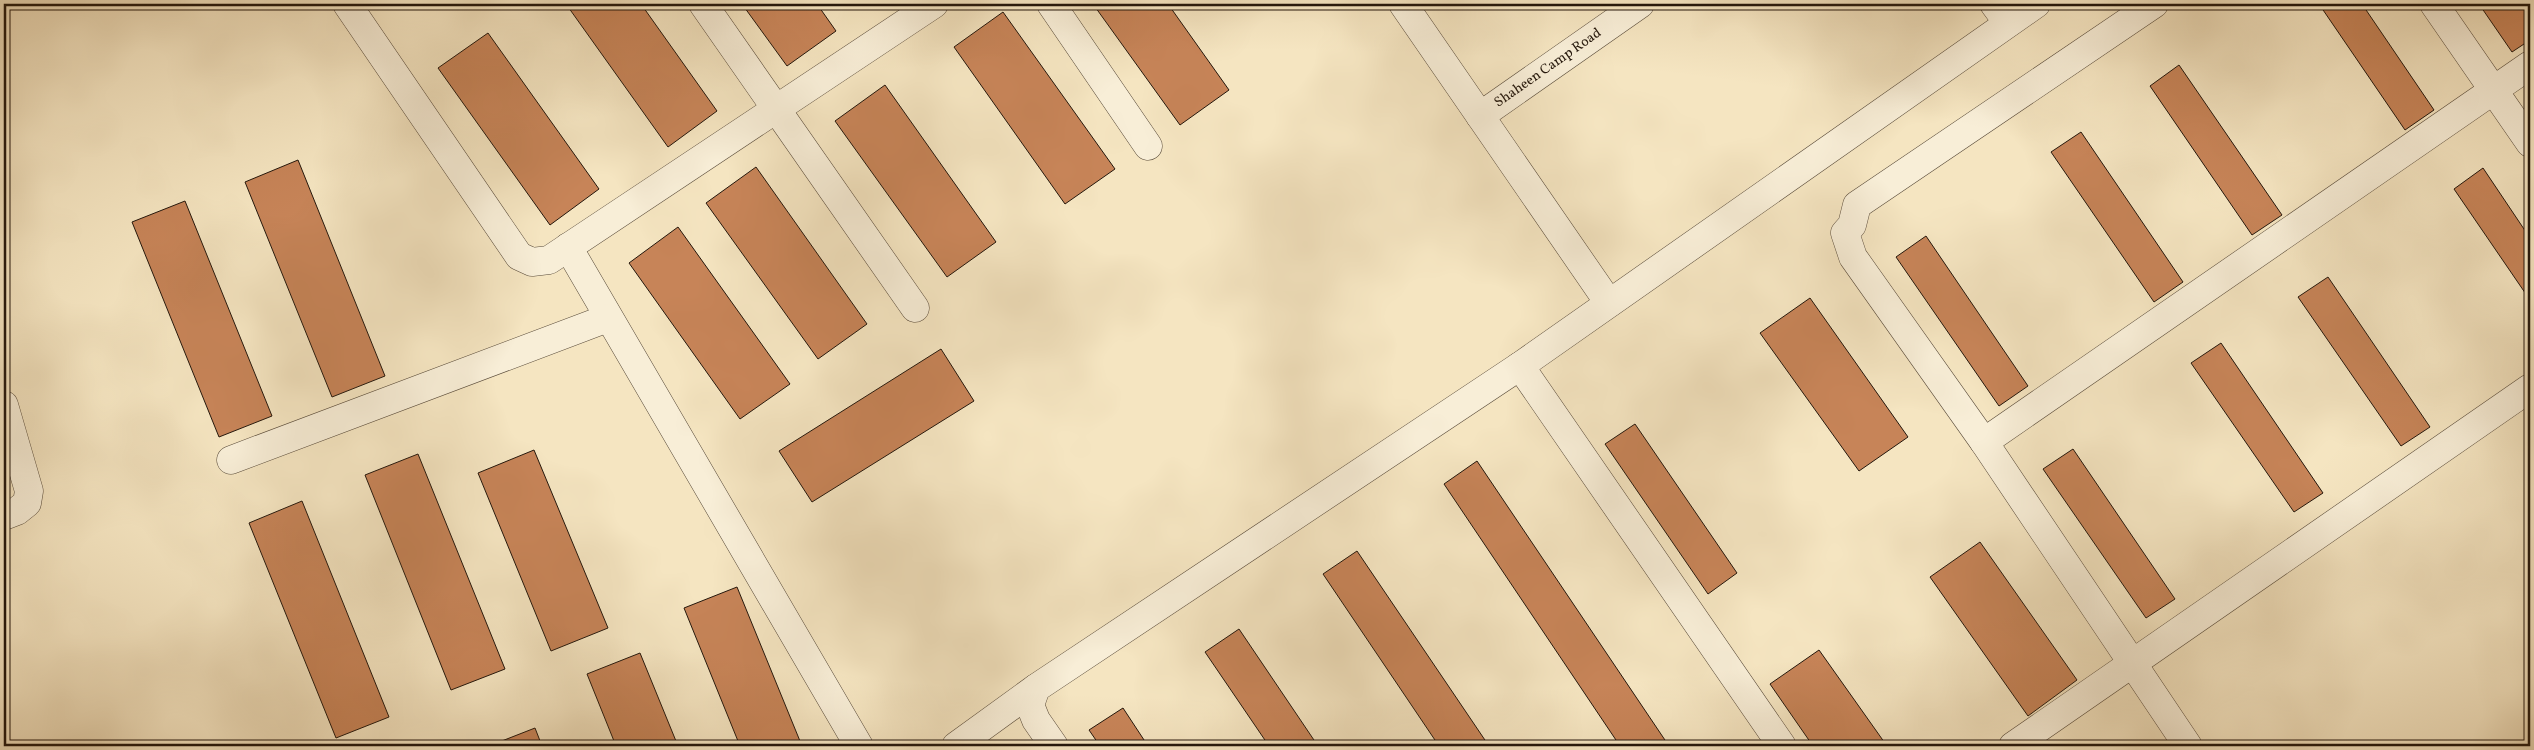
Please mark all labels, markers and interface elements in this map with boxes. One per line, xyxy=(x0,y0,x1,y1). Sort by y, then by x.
street label: Shaheen Camp Road xyxy=(1491,24,1605,112)

